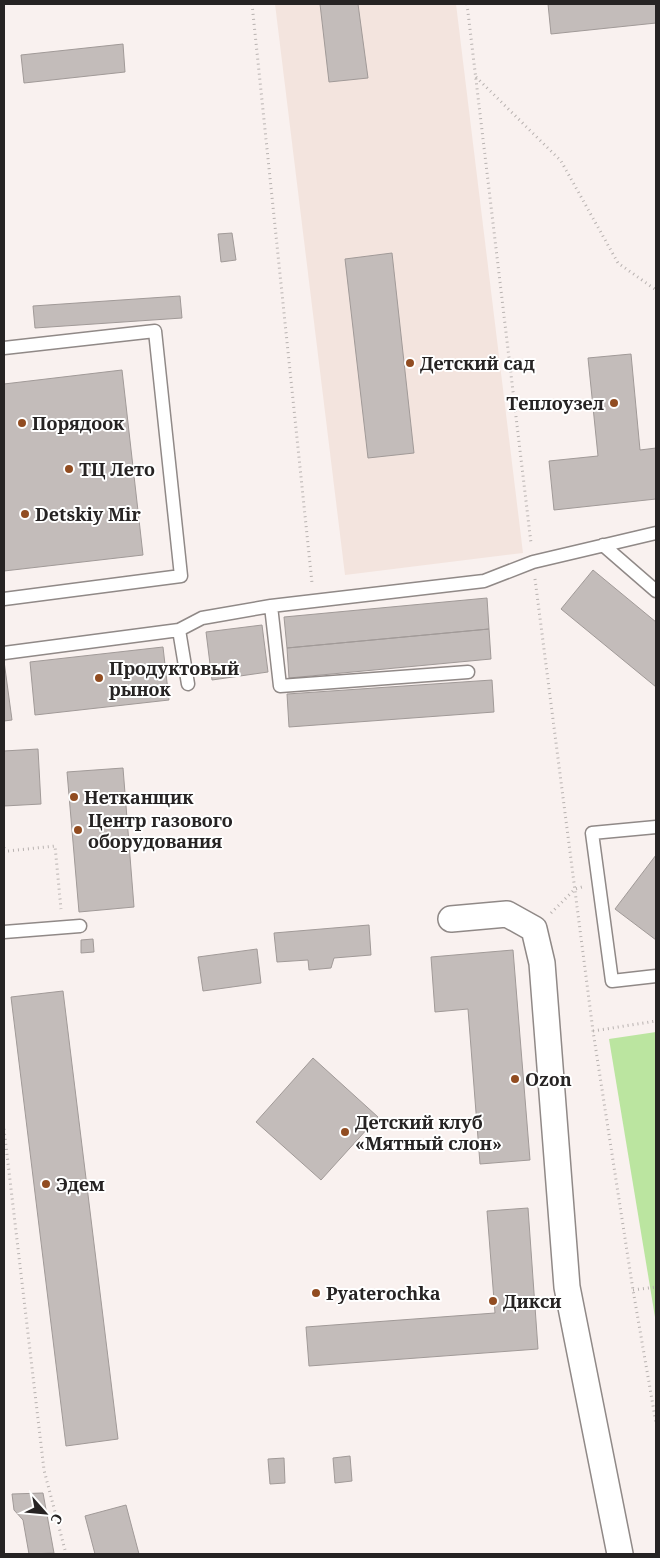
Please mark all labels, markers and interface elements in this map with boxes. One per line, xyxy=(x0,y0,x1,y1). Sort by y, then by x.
place label: Детский сад xyxy=(420,351,535,375)
marker: Детский сад xyxy=(404,357,416,369)
place label: Теплоузел xyxy=(506,391,604,415)
marker: Теплоузел xyxy=(608,397,620,409)
place label: Порядоок xyxy=(32,411,125,435)
marker: Порядоок xyxy=(16,417,28,429)
place label: ТЦ Лето xyxy=(79,457,155,481)
marker: ТЦ Лето xyxy=(63,463,75,475)
place label: Detskiy Mir xyxy=(35,502,141,526)
marker: Detskiy Mir xyxy=(19,508,31,520)
place label: Продуктовый рынок xyxy=(109,656,239,701)
marker: Продуктовый рынок xyxy=(93,672,105,684)
place label: Нетканщик xyxy=(84,785,194,809)
marker: Нетканщик xyxy=(68,791,80,803)
place label: Центр газового оборудования xyxy=(88,808,233,853)
marker: Центр газового оборудования xyxy=(72,824,84,836)
place label: Ozon xyxy=(525,1067,572,1091)
marker: Ozon xyxy=(509,1073,521,1085)
place label: Детский клуб «Мятный слон» xyxy=(355,1110,502,1155)
marker: Детский клуб «Мятный слон» xyxy=(339,1126,351,1138)
place label: Эдем xyxy=(56,1172,105,1196)
marker: Эдем xyxy=(40,1178,52,1190)
place label: Pyaterochka xyxy=(326,1281,441,1305)
marker: Pyaterochka xyxy=(310,1287,322,1299)
place label: Дикси xyxy=(503,1289,562,1313)
marker: Дикси xyxy=(487,1295,499,1307)
north arrow xyxy=(20,1488,70,1538)
text: С xyxy=(46,1511,68,1528)

